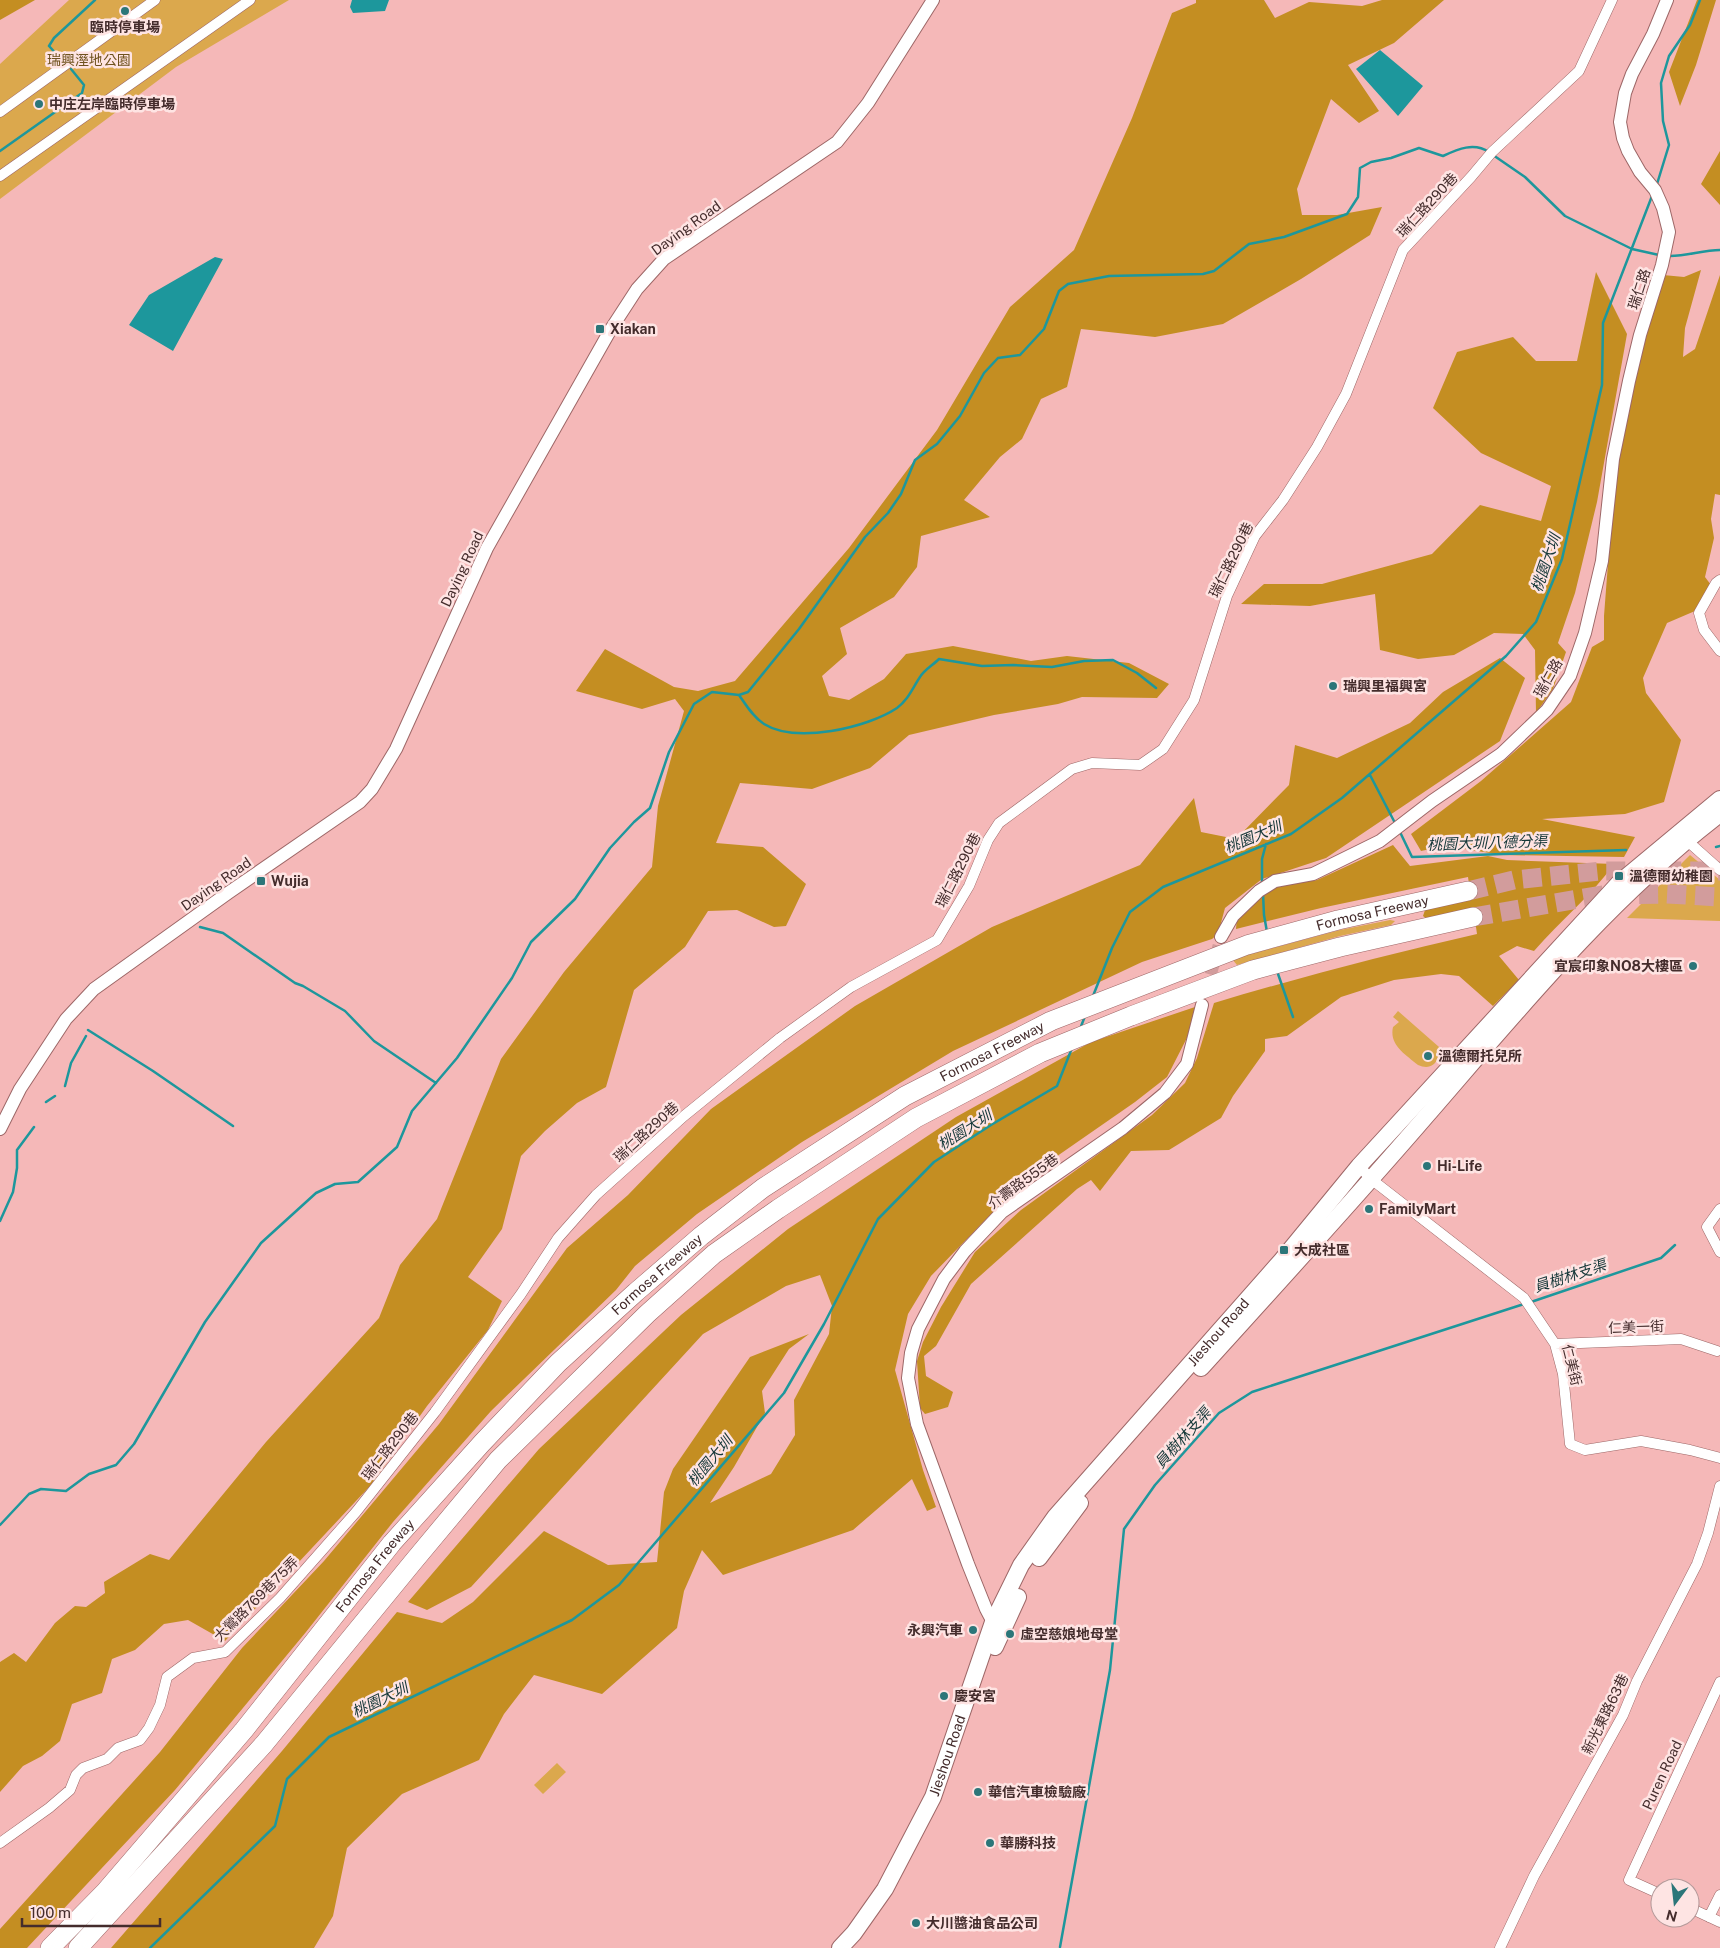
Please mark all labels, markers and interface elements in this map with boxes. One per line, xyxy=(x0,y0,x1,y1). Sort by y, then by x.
marker: 臨時停車場 xyxy=(119,5,131,17)
place label: 臨時停車場 xyxy=(90,19,160,35)
park label: 瑞興溼地公園 xyxy=(47,52,131,68)
place label: 中庄左岸臨時停車場 xyxy=(49,96,175,112)
marker: 中庄左岸臨時停車場 xyxy=(33,98,45,110)
street label: 瑞仁路290巷 xyxy=(1393,170,1461,240)
street label: Daying Road xyxy=(648,198,724,258)
street label: 瑞仁路 xyxy=(1625,267,1653,311)
place label: Xiakan xyxy=(610,321,656,337)
marker: Xiakan xyxy=(594,323,606,335)
street label: 瑞仁路290巷 xyxy=(1206,520,1256,600)
street label: Daying Road xyxy=(438,529,486,609)
water label: 桃園大圳 xyxy=(1528,530,1564,594)
street label: 瑞仁路 xyxy=(1531,656,1565,700)
place label: 瑞興里福興宮 xyxy=(1343,678,1427,694)
marker: 瑞興里福興宮 xyxy=(1327,680,1339,692)
water label: 桃園大圳 xyxy=(1222,816,1286,856)
street label: 瑞仁路290巷 xyxy=(932,830,984,910)
water label: 桃園大圳八德分渠 xyxy=(1427,832,1549,853)
street label: Daying Road xyxy=(178,854,254,914)
place label: 溫德爾幼稚園 xyxy=(1629,868,1713,884)
marker: 溫德爾幼稚園 xyxy=(1613,870,1625,882)
place label: Wujia xyxy=(271,873,309,889)
marker: Wujia xyxy=(255,875,267,887)
street label: Formosa Freeway xyxy=(1314,892,1431,934)
place label: 宜宸印象NO8大樓區 xyxy=(1554,958,1683,974)
marker: 宜宸印象NO8大樓區 xyxy=(1687,960,1699,972)
street label: Formosa Freeway xyxy=(937,1018,1047,1085)
place label: 溫德爾托兒所 xyxy=(1438,1048,1522,1064)
marker: 溫德爾托兒所 xyxy=(1422,1050,1434,1062)
street label: 瑞仁路290巷 xyxy=(610,1099,682,1165)
water label: 桃園大圳 xyxy=(935,1105,996,1153)
street label: 介壽路555巷 xyxy=(985,1150,1061,1212)
place label: Hi-Life xyxy=(1437,1158,1482,1174)
marker: Hi-Life xyxy=(1421,1160,1433,1172)
place label: FamilyMart xyxy=(1379,1201,1456,1217)
marker: FamilyMart xyxy=(1363,1203,1375,1215)
street label: Formosa Freeway xyxy=(608,1230,706,1318)
place label: 大成社區 xyxy=(1294,1242,1350,1258)
marker: 大成社區 xyxy=(1278,1244,1290,1256)
water label: 員樹林支渠 xyxy=(1532,1255,1610,1295)
street label: Jieshou Road xyxy=(1184,1295,1252,1369)
street label: 仁美一街 xyxy=(1608,1318,1664,1336)
street label: 仁美街 xyxy=(1559,1343,1585,1387)
water label: 員樹林支渠 xyxy=(1151,1403,1215,1471)
street label: 瑞仁路290巷 xyxy=(359,1409,421,1483)
water label: 桃園大圳 xyxy=(684,1431,737,1489)
street label: Formosa Freeway xyxy=(332,1516,418,1615)
street label: 大鶯路769巷75弄 xyxy=(210,1553,302,1645)
place label: 永興汽車 xyxy=(907,1622,963,1638)
marker: 永興汽車 xyxy=(967,1624,979,1636)
place label: 虛空慈娘地母堂 xyxy=(1020,1626,1118,1642)
marker: 虛空慈娘地母堂 xyxy=(1004,1628,1016,1640)
street label: 新光東路63巷 xyxy=(1579,1671,1631,1757)
water label: 桃園大圳 xyxy=(349,1678,412,1720)
place label: 慶安宮 xyxy=(954,1688,996,1704)
marker: 慶安宮 xyxy=(938,1690,950,1702)
street label: Jieshou Road xyxy=(926,1713,969,1798)
street label: Puren Road xyxy=(1639,1738,1685,1812)
place label: 華信汽車檢驗廠 xyxy=(988,1784,1086,1800)
marker: 華信汽車檢驗廠 xyxy=(972,1786,984,1798)
place label: 華勝科技 xyxy=(1000,1835,1056,1851)
marker: 華勝科技 xyxy=(984,1837,996,1849)
north arrow xyxy=(1650,1878,1700,1928)
scale bar xyxy=(22,1896,160,1928)
text: 100 m xyxy=(30,1904,71,1921)
text: N xyxy=(1664,1906,1679,1925)
place label: 大川醬油食品公司 xyxy=(926,1915,1038,1931)
marker: 大川醬油食品公司 xyxy=(910,1917,922,1929)

